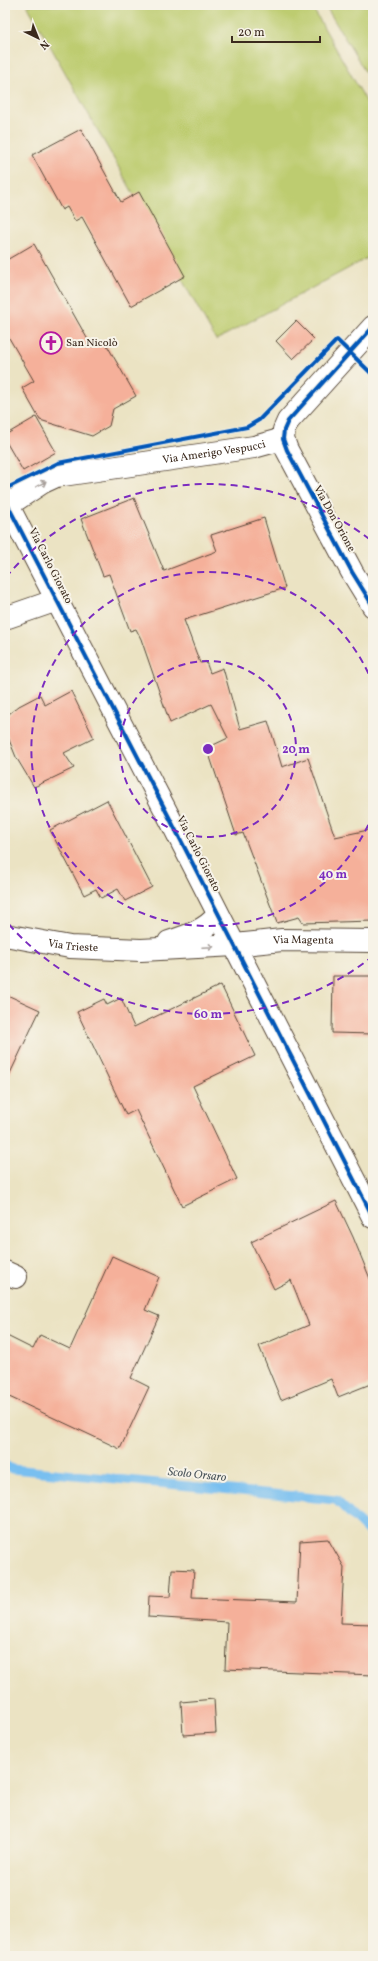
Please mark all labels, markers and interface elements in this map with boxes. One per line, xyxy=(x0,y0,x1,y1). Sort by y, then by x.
north arrow xyxy=(18,18,58,58)
scale bar xyxy=(232,18,320,44)
text: 20 m xyxy=(238,25,265,41)
text: N xyxy=(36,36,52,52)
church icon: San Nicolò xyxy=(38,330,64,356)
place label: San Nicolò xyxy=(66,336,118,351)
street label: Via Amerigo Vespucci xyxy=(162,437,267,468)
one-way arrow xyxy=(35,480,47,487)
street label: Via Don Orione xyxy=(309,483,359,555)
street label: Via Carlo Giorato xyxy=(24,525,76,607)
centre of rings xyxy=(201,742,215,756)
text: 20 m xyxy=(282,742,310,758)
street label: Via Carlo Giorato xyxy=(172,813,224,895)
text: 40 m xyxy=(319,867,348,883)
street label: Via Magenta xyxy=(272,932,334,948)
street label: Via Trieste xyxy=(47,936,98,956)
one-way arrow xyxy=(201,943,214,950)
text: 60 m xyxy=(194,1007,222,1023)
water label: Scolo Orsaro xyxy=(167,1464,228,1486)

